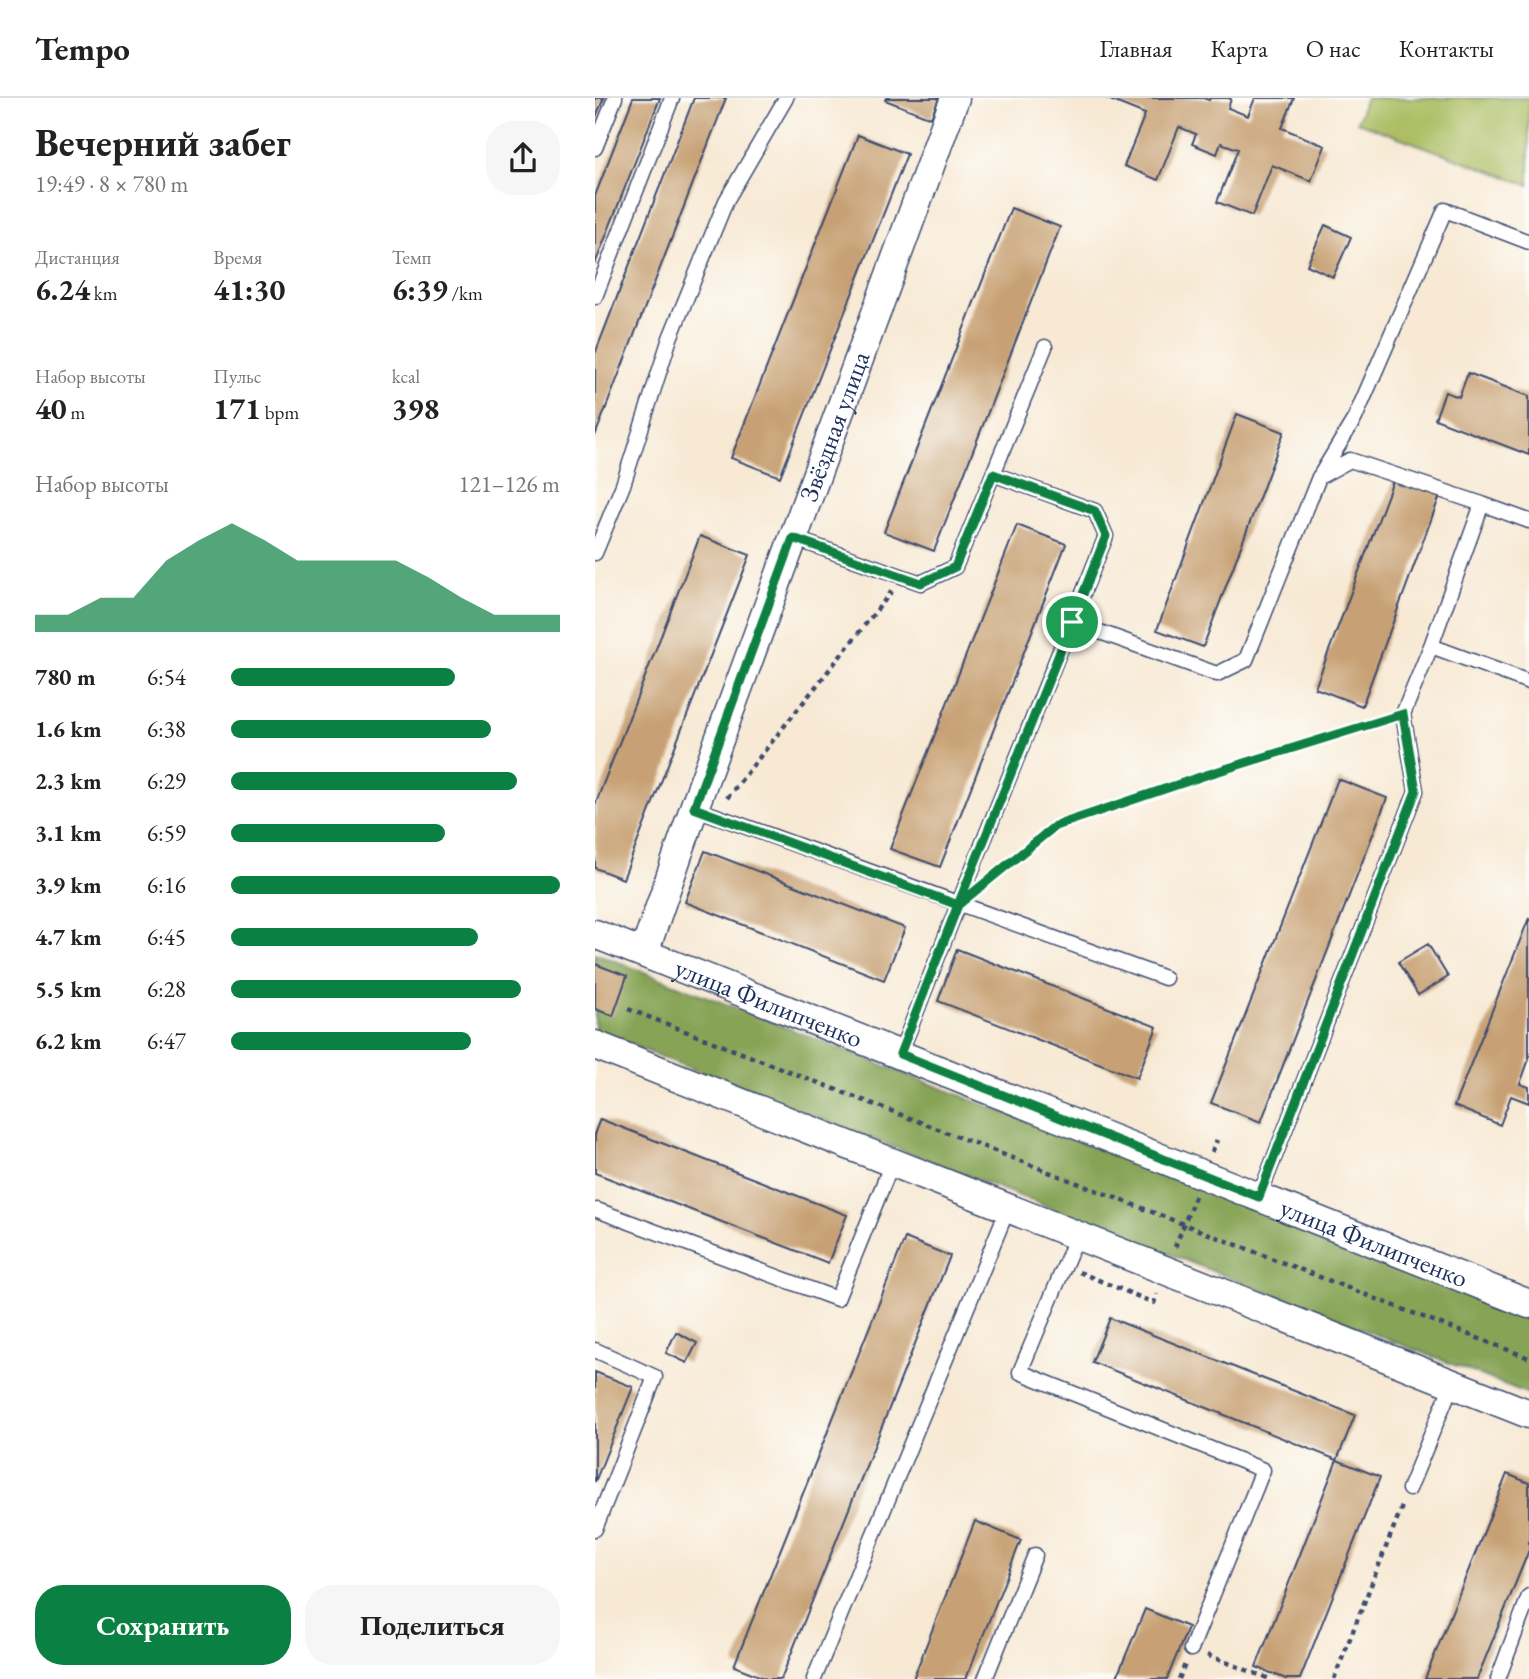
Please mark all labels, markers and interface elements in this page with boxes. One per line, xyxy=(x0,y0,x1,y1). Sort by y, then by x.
text: Tempo xyxy=(35,27,130,70)
text: Главная xyxy=(1099,33,1173,64)
text: Карта xyxy=(1211,33,1268,64)
text: О нас xyxy=(1306,33,1361,64)
text: Контакты xyxy=(1399,33,1494,64)
text: Вечерний забег xyxy=(35,118,291,167)
button: share xyxy=(486,121,560,195)
text: 19:49 · 8 × 780 m xyxy=(35,169,188,199)
text: Дистанция xyxy=(35,245,120,270)
text: Время xyxy=(213,245,262,270)
text: Темп xyxy=(392,245,431,270)
text: 6.24 xyxy=(35,270,90,309)
text: 41:30 xyxy=(213,270,285,309)
text: 6:39 xyxy=(392,270,448,309)
text: km xyxy=(90,281,118,306)
text: /km xyxy=(448,281,483,306)
street label: Звёздная улица xyxy=(791,346,878,506)
text: Набор высоты xyxy=(35,364,146,389)
text: Пульс xyxy=(213,364,261,389)
text: kcal xyxy=(392,364,420,389)
text: 40 xyxy=(35,389,67,428)
text: 171 xyxy=(213,389,261,428)
text: 398 xyxy=(392,389,439,428)
text: m xyxy=(67,400,85,425)
text: bpm xyxy=(261,400,299,425)
text: Набор высоты xyxy=(35,469,169,499)
text: 121–126 m xyxy=(459,469,560,499)
pin xyxy=(1042,592,1102,652)
icon: arrive xyxy=(1053,603,1091,641)
text: 780 m xyxy=(35,662,96,692)
text: 6:54 xyxy=(147,662,186,692)
text: 1.6 km xyxy=(35,714,102,744)
text: 6:38 xyxy=(147,714,186,744)
text: 2.3 km xyxy=(35,766,102,796)
text: 6:29 xyxy=(147,766,186,796)
text: 3.1 km xyxy=(35,818,102,848)
text: 6:59 xyxy=(147,818,186,848)
text: 3.9 km xyxy=(35,870,102,900)
text: 6:16 xyxy=(147,870,186,900)
text: 4.7 km xyxy=(35,922,102,952)
text: 6:45 xyxy=(147,922,186,952)
street label: улица Филипченко xyxy=(670,950,868,1055)
text: 5.5 km xyxy=(35,974,102,1004)
text: 6:28 xyxy=(147,974,186,1004)
text: 6.2 km xyxy=(35,1026,102,1056)
text: 6:47 xyxy=(147,1026,186,1056)
street label: улица Филипченко xyxy=(1275,1190,1473,1295)
button: Сохранить xyxy=(35,1585,291,1665)
button: Поделиться xyxy=(305,1585,560,1665)

